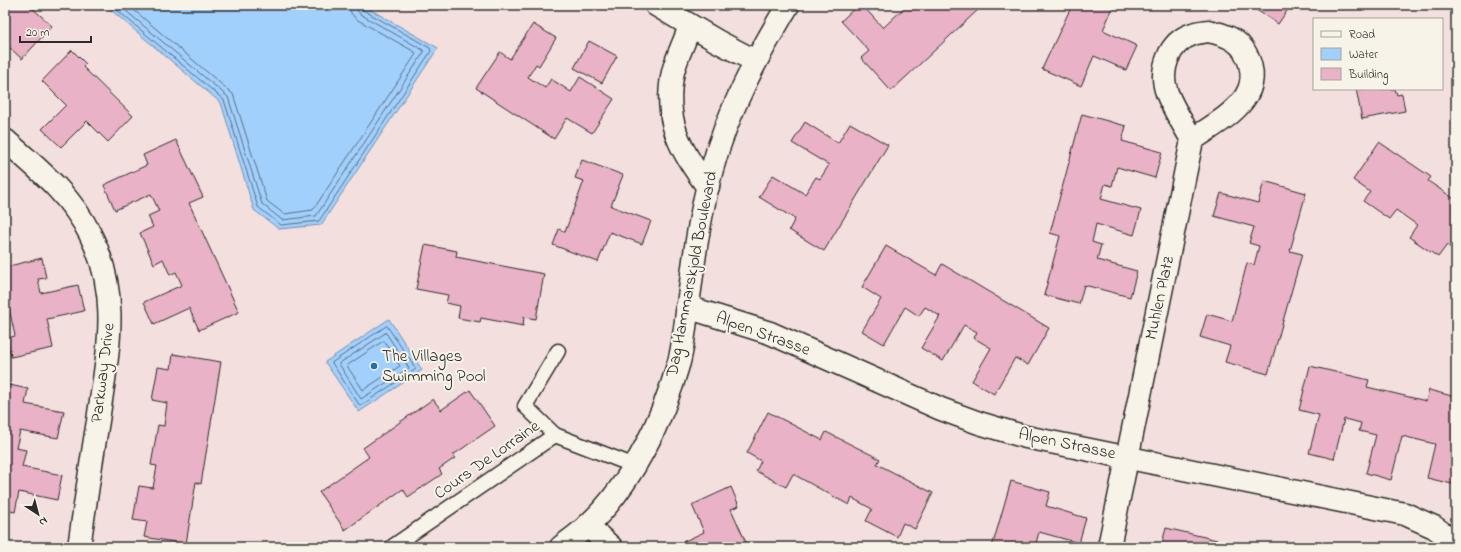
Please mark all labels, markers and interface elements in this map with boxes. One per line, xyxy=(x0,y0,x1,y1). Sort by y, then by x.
scale bar xyxy=(20,18,91,44)
legend xyxy=(1313,18,1443,90)
text: 20 m xyxy=(26,24,49,42)
text: Road xyxy=(1349,26,1375,44)
text: Water xyxy=(1349,46,1378,64)
text: Building xyxy=(1348,66,1388,85)
street label: Dag Hammarskjold Boulevard xyxy=(660,169,726,380)
street label: Muhlen Platz xyxy=(1139,253,1181,342)
street label: Alpen Strasse xyxy=(712,305,814,363)
street label: Parkway Drive xyxy=(84,321,123,424)
place label: The Villages Swimming Pool xyxy=(382,344,486,391)
marker: The Villages Swimming Pool xyxy=(369,361,379,371)
street label: Cours De Lorraine xyxy=(429,414,545,506)
street label: Alpen Strasse xyxy=(1016,421,1118,467)
north arrow xyxy=(18,494,58,534)
text: N xyxy=(36,513,51,530)

